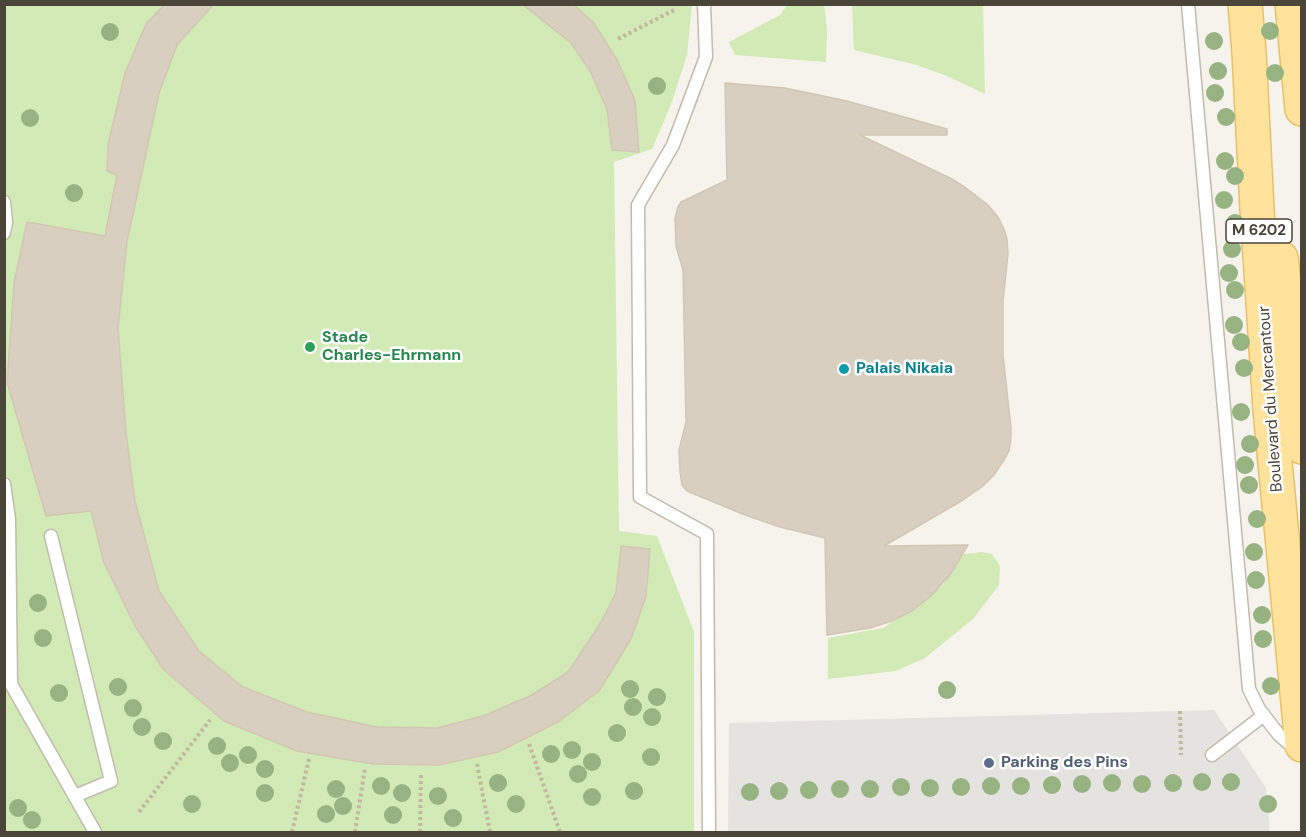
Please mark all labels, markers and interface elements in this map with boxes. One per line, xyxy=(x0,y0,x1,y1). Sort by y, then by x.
road number: M 6202 xyxy=(1226,219,1292,243)
street label: Boulevard du Mercantour xyxy=(1255,305,1287,493)
place label: Stade Charles-Ehrmann xyxy=(322,328,461,366)
marker: Stade Charles-Ehrmann xyxy=(303,340,317,354)
place label: Palais Nikaia xyxy=(856,359,953,379)
marker: Palais Nikaia xyxy=(837,362,851,376)
place label: Parking des Pins xyxy=(1001,753,1128,773)
marker: Parking des Pins xyxy=(982,756,996,770)

